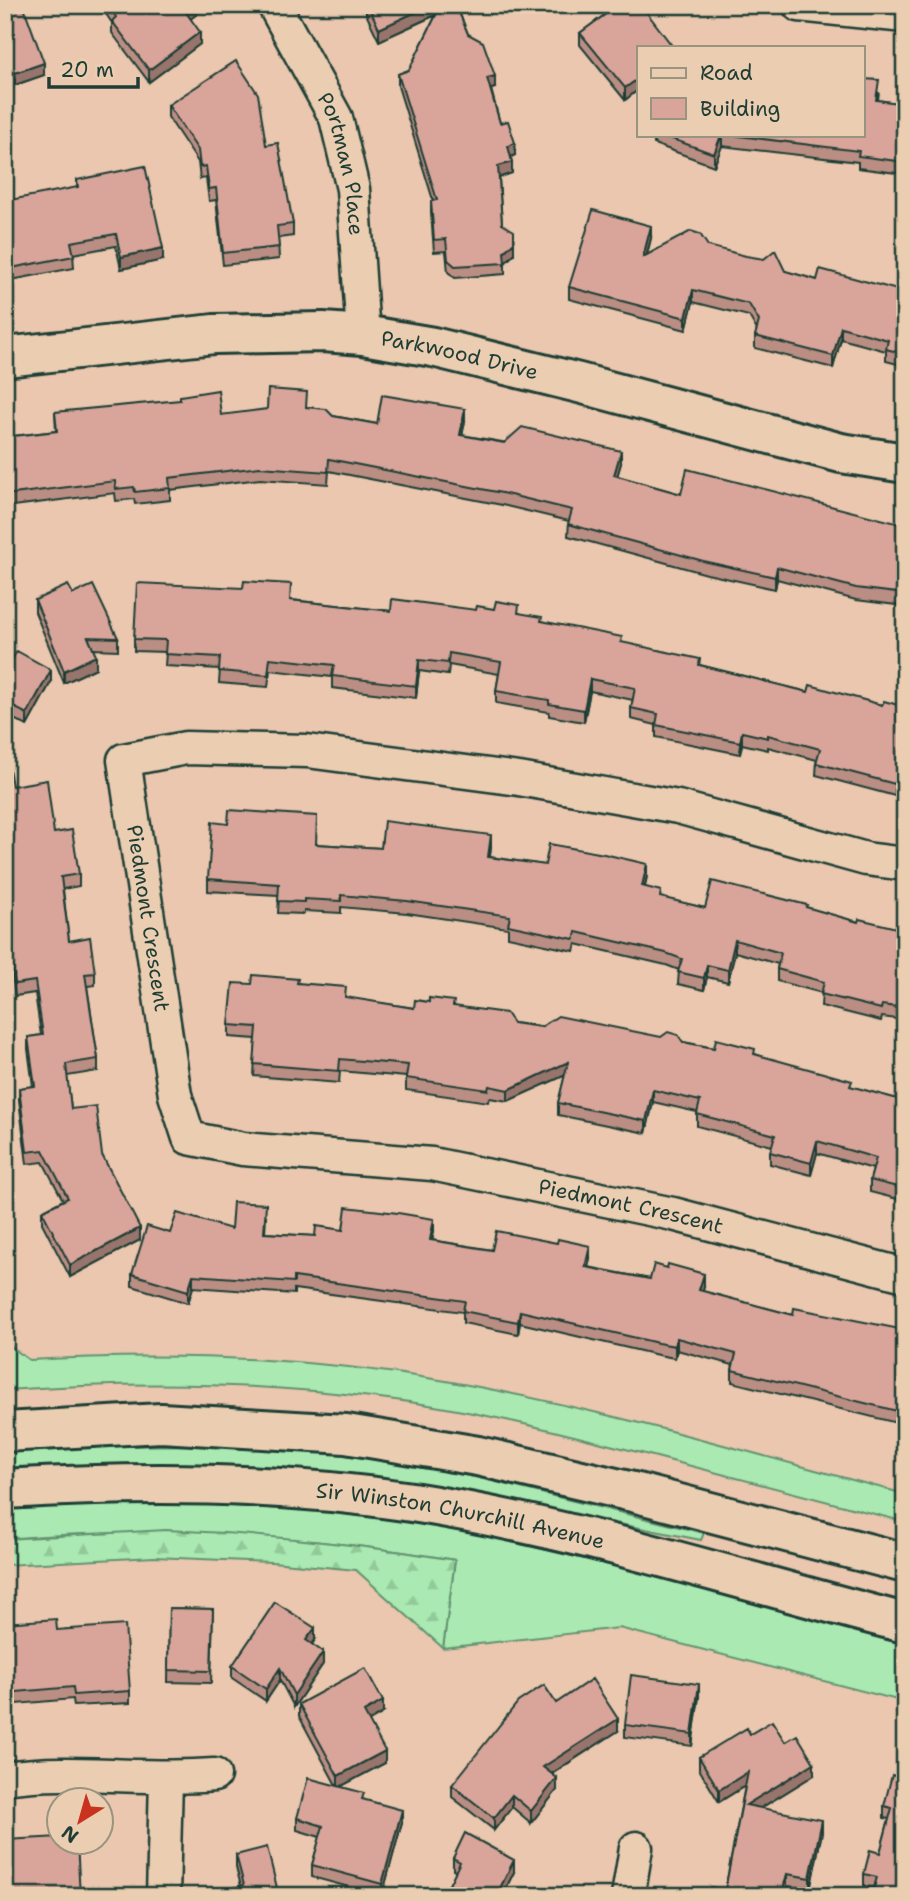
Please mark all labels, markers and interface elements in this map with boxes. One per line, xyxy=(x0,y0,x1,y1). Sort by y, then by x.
scale bar xyxy=(49,46,138,90)
legend xyxy=(637,46,864,136)
text: 20 m xyxy=(60,56,114,84)
text: Road xyxy=(700,59,753,87)
street label: Portman Place xyxy=(311,87,370,236)
text: Building xyxy=(700,95,780,123)
street label: Parkwood Drive xyxy=(379,324,541,386)
street label: Piedmont Crescent xyxy=(120,823,176,1014)
street label: Piedmont Crescent xyxy=(536,1172,726,1241)
street label: Sir Winston Churchill Avenue xyxy=(315,1477,608,1556)
north arrow xyxy=(46,1786,116,1856)
text: N xyxy=(57,1820,84,1849)

